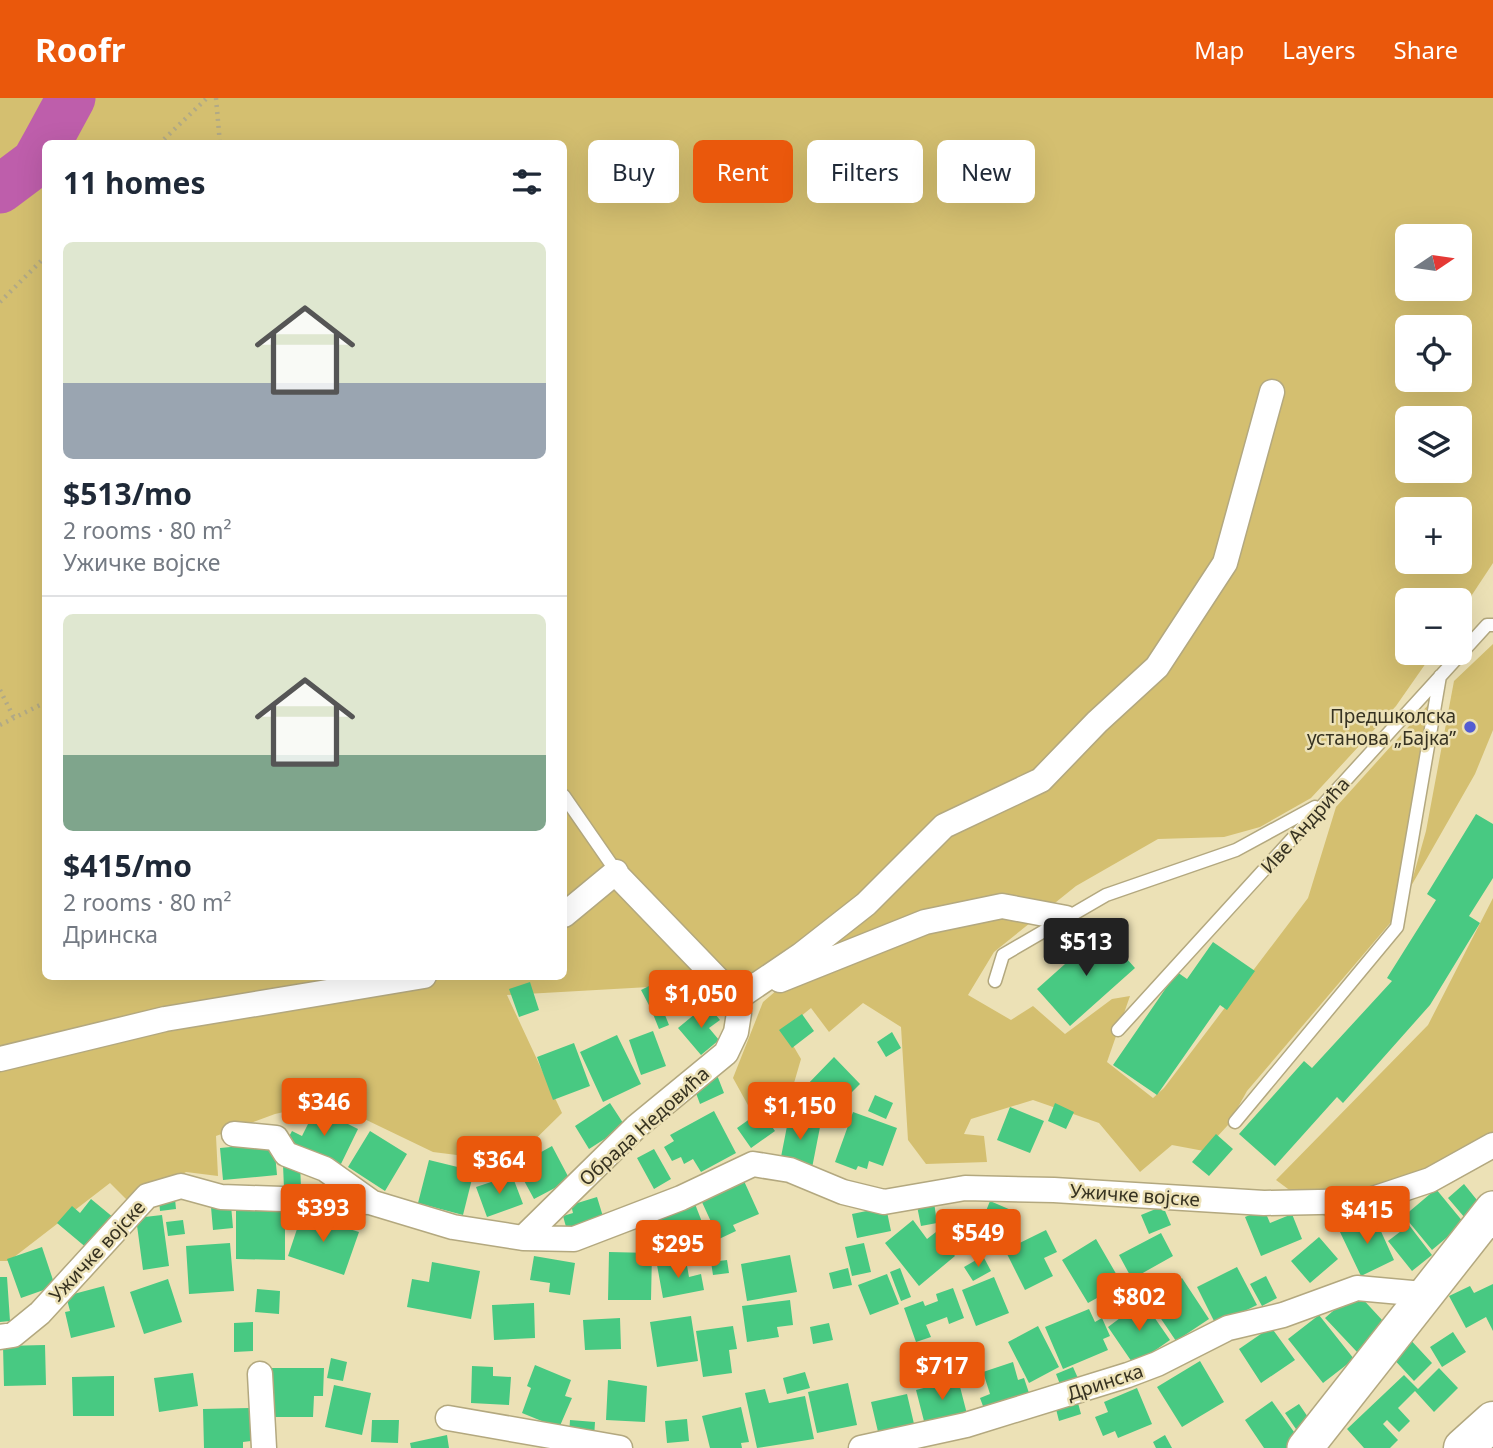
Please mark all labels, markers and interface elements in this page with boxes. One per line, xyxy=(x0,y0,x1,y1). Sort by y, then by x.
text: Roofr xyxy=(35,27,125,72)
text: Map xyxy=(1194,33,1244,66)
text: Layers xyxy=(1282,33,1356,66)
text: Share xyxy=(1394,33,1458,66)
chip: Buy xyxy=(588,140,679,203)
chip: Rent xyxy=(693,140,793,203)
chip: Filters xyxy=(807,140,923,203)
chip: New xyxy=(937,140,1035,203)
text: 11 homes xyxy=(63,162,206,203)
icon: filters xyxy=(508,163,546,201)
north arrow xyxy=(1395,224,1472,301)
map controls xyxy=(1395,224,1472,665)
icon: home xyxy=(242,287,368,413)
button: locate xyxy=(1395,315,1472,392)
button: layers xyxy=(1395,406,1472,483)
text: $513/mo xyxy=(63,473,192,514)
button: + xyxy=(1395,497,1472,574)
text: 2 rooms · 80 m² xyxy=(63,514,232,546)
text: Ужичке војске xyxy=(63,546,221,578)
button: − xyxy=(1395,588,1472,665)
icon: home xyxy=(242,659,368,785)
place label: Предшколска установа „Бајка” xyxy=(1307,703,1456,751)
marker: Предшколска установа „Бајка” xyxy=(1462,719,1478,735)
street label: Иве Андрића xyxy=(1255,771,1355,879)
text: $415/mo xyxy=(63,845,192,886)
text: 2 rooms · 80 m² xyxy=(63,886,232,918)
text: Дринска xyxy=(63,918,158,950)
pin: $513 xyxy=(1045,918,1127,978)
text: $513 xyxy=(1060,925,1112,957)
pin: $1,050 xyxy=(644,970,758,1030)
text: $1,050 xyxy=(665,977,737,1009)
street label: Обрада Недовића xyxy=(573,1060,715,1192)
pin: $346 xyxy=(283,1079,365,1138)
pin: $1,150 xyxy=(743,1082,857,1142)
text: $346 xyxy=(298,1085,350,1117)
text: $1,150 xyxy=(764,1089,836,1121)
pin: $364 xyxy=(458,1136,540,1196)
text: $364 xyxy=(473,1143,525,1175)
street label: Ужичке војске xyxy=(1069,1177,1201,1213)
pin: $393 xyxy=(282,1184,364,1244)
pin: $415 xyxy=(1326,1186,1408,1246)
text: $393 xyxy=(297,1191,349,1223)
text: $415 xyxy=(1341,1193,1393,1225)
street label: Ужичке војске xyxy=(43,1195,151,1307)
pin: $549 xyxy=(937,1210,1019,1269)
text: $549 xyxy=(952,1216,1004,1248)
pin: $295 xyxy=(637,1220,719,1280)
text: $295 xyxy=(652,1227,704,1259)
pin: $802 xyxy=(1098,1274,1180,1333)
text: $802 xyxy=(1113,1280,1165,1312)
pin: $717 xyxy=(901,1342,983,1402)
text: $717 xyxy=(916,1349,968,1381)
street label: Дринска xyxy=(1064,1358,1146,1406)

